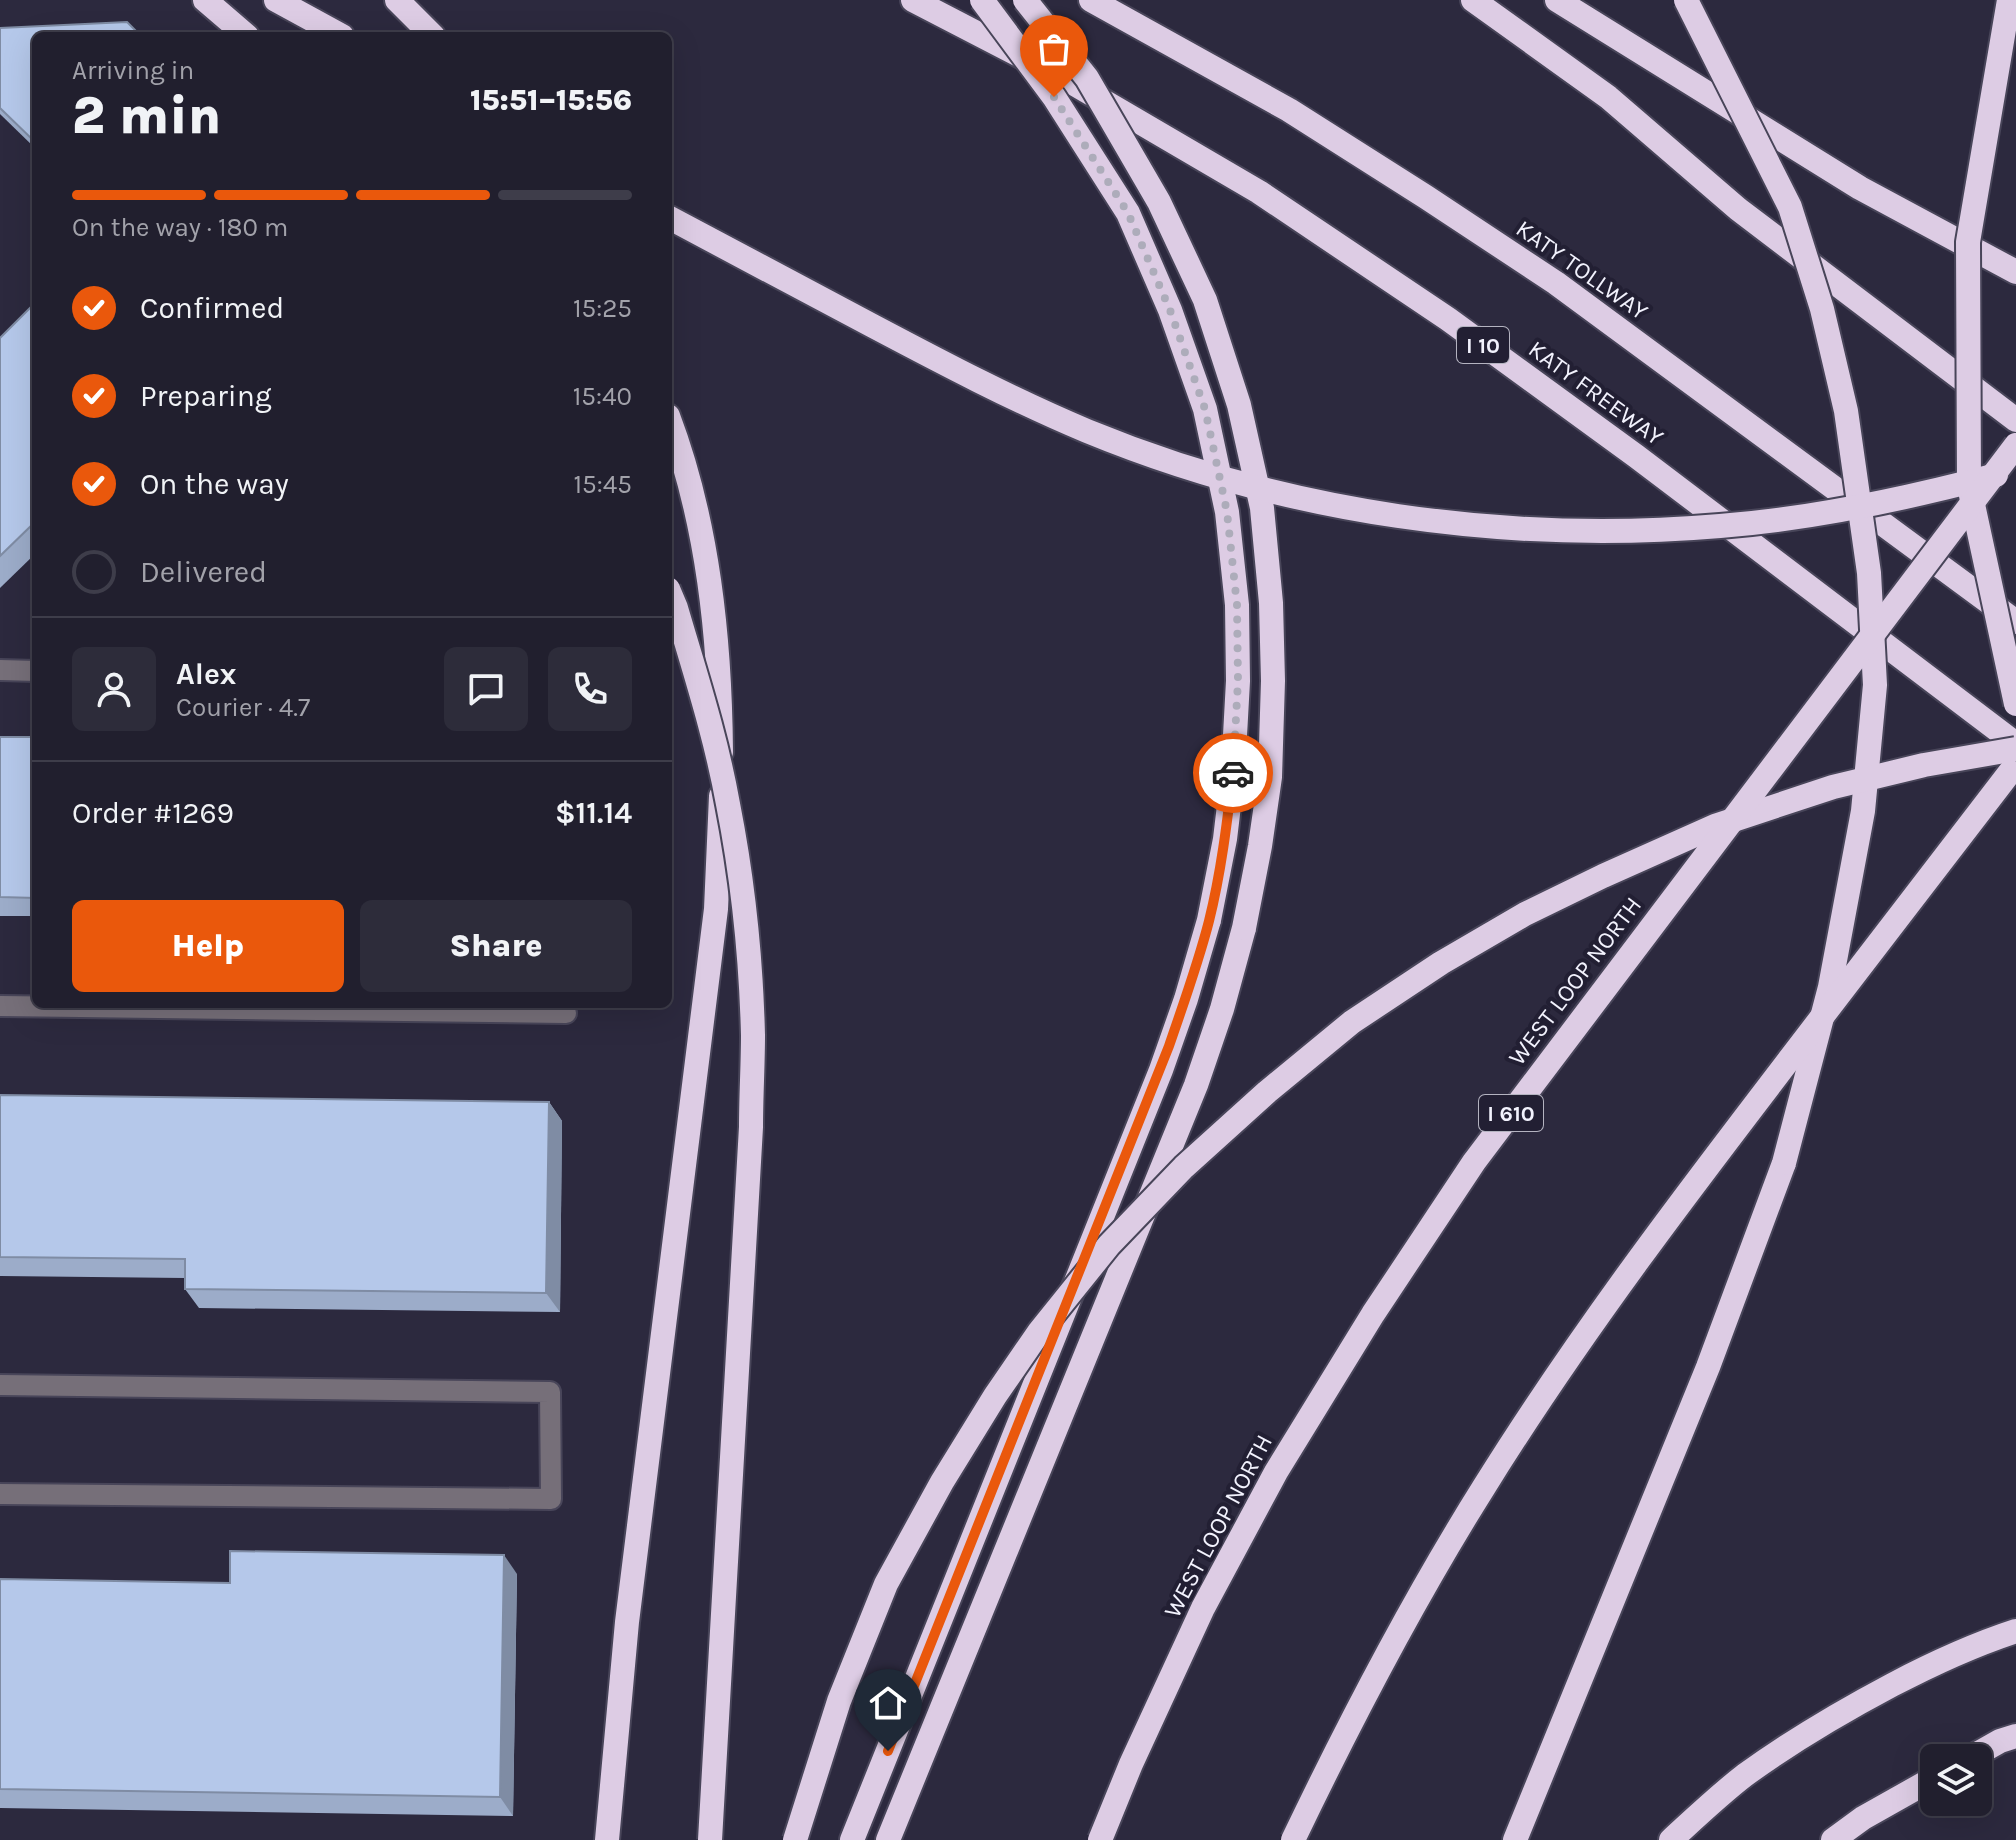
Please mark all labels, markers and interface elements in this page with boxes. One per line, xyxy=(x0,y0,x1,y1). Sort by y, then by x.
pin xyxy=(1020,15,1088,97)
icon: bag xyxy=(1032,27,1076,71)
text: Arriving in xyxy=(72,55,194,86)
text: 15:51–15:56 xyxy=(470,82,632,118)
text: 2 min xyxy=(72,85,221,146)
text: On the way · 180 m xyxy=(72,212,288,243)
street label: KATY TOLLWAY xyxy=(1511,214,1653,326)
icon: check xyxy=(72,286,116,330)
text: Confirmed xyxy=(140,290,284,326)
text: 15:25 xyxy=(573,293,632,324)
road number: I 10 xyxy=(1457,327,1509,363)
street label: KATY FREEWAY xyxy=(1523,335,1669,451)
icon: check xyxy=(72,374,116,418)
text: Preparing xyxy=(140,378,272,414)
text: 15:40 xyxy=(573,381,632,412)
icon: check xyxy=(72,462,116,506)
text: On the way xyxy=(140,466,289,502)
text: 15:45 xyxy=(574,469,632,500)
text: Delivered xyxy=(140,554,267,590)
button: person xyxy=(72,647,156,731)
button: chat xyxy=(444,647,528,731)
button: phone xyxy=(548,647,632,731)
text: Alex xyxy=(176,656,236,692)
text: Courier · 4.7 xyxy=(176,692,310,723)
courier xyxy=(1193,733,1273,813)
icon: car xyxy=(1211,751,1255,795)
text: Order #1269 xyxy=(72,795,234,831)
text: $11.14 xyxy=(555,795,632,831)
street label: WEST LOOP NORTH xyxy=(1503,892,1647,1070)
button: Help xyxy=(72,900,344,992)
button: Share xyxy=(360,900,632,992)
road number: I 610 xyxy=(1479,1095,1543,1131)
street label: WEST LOOP NORTH xyxy=(1158,1430,1278,1622)
pin xyxy=(854,1669,922,1751)
icon: home xyxy=(866,1681,910,1725)
map controls xyxy=(1920,1744,1992,1816)
button: layers xyxy=(1920,1744,1992,1816)

